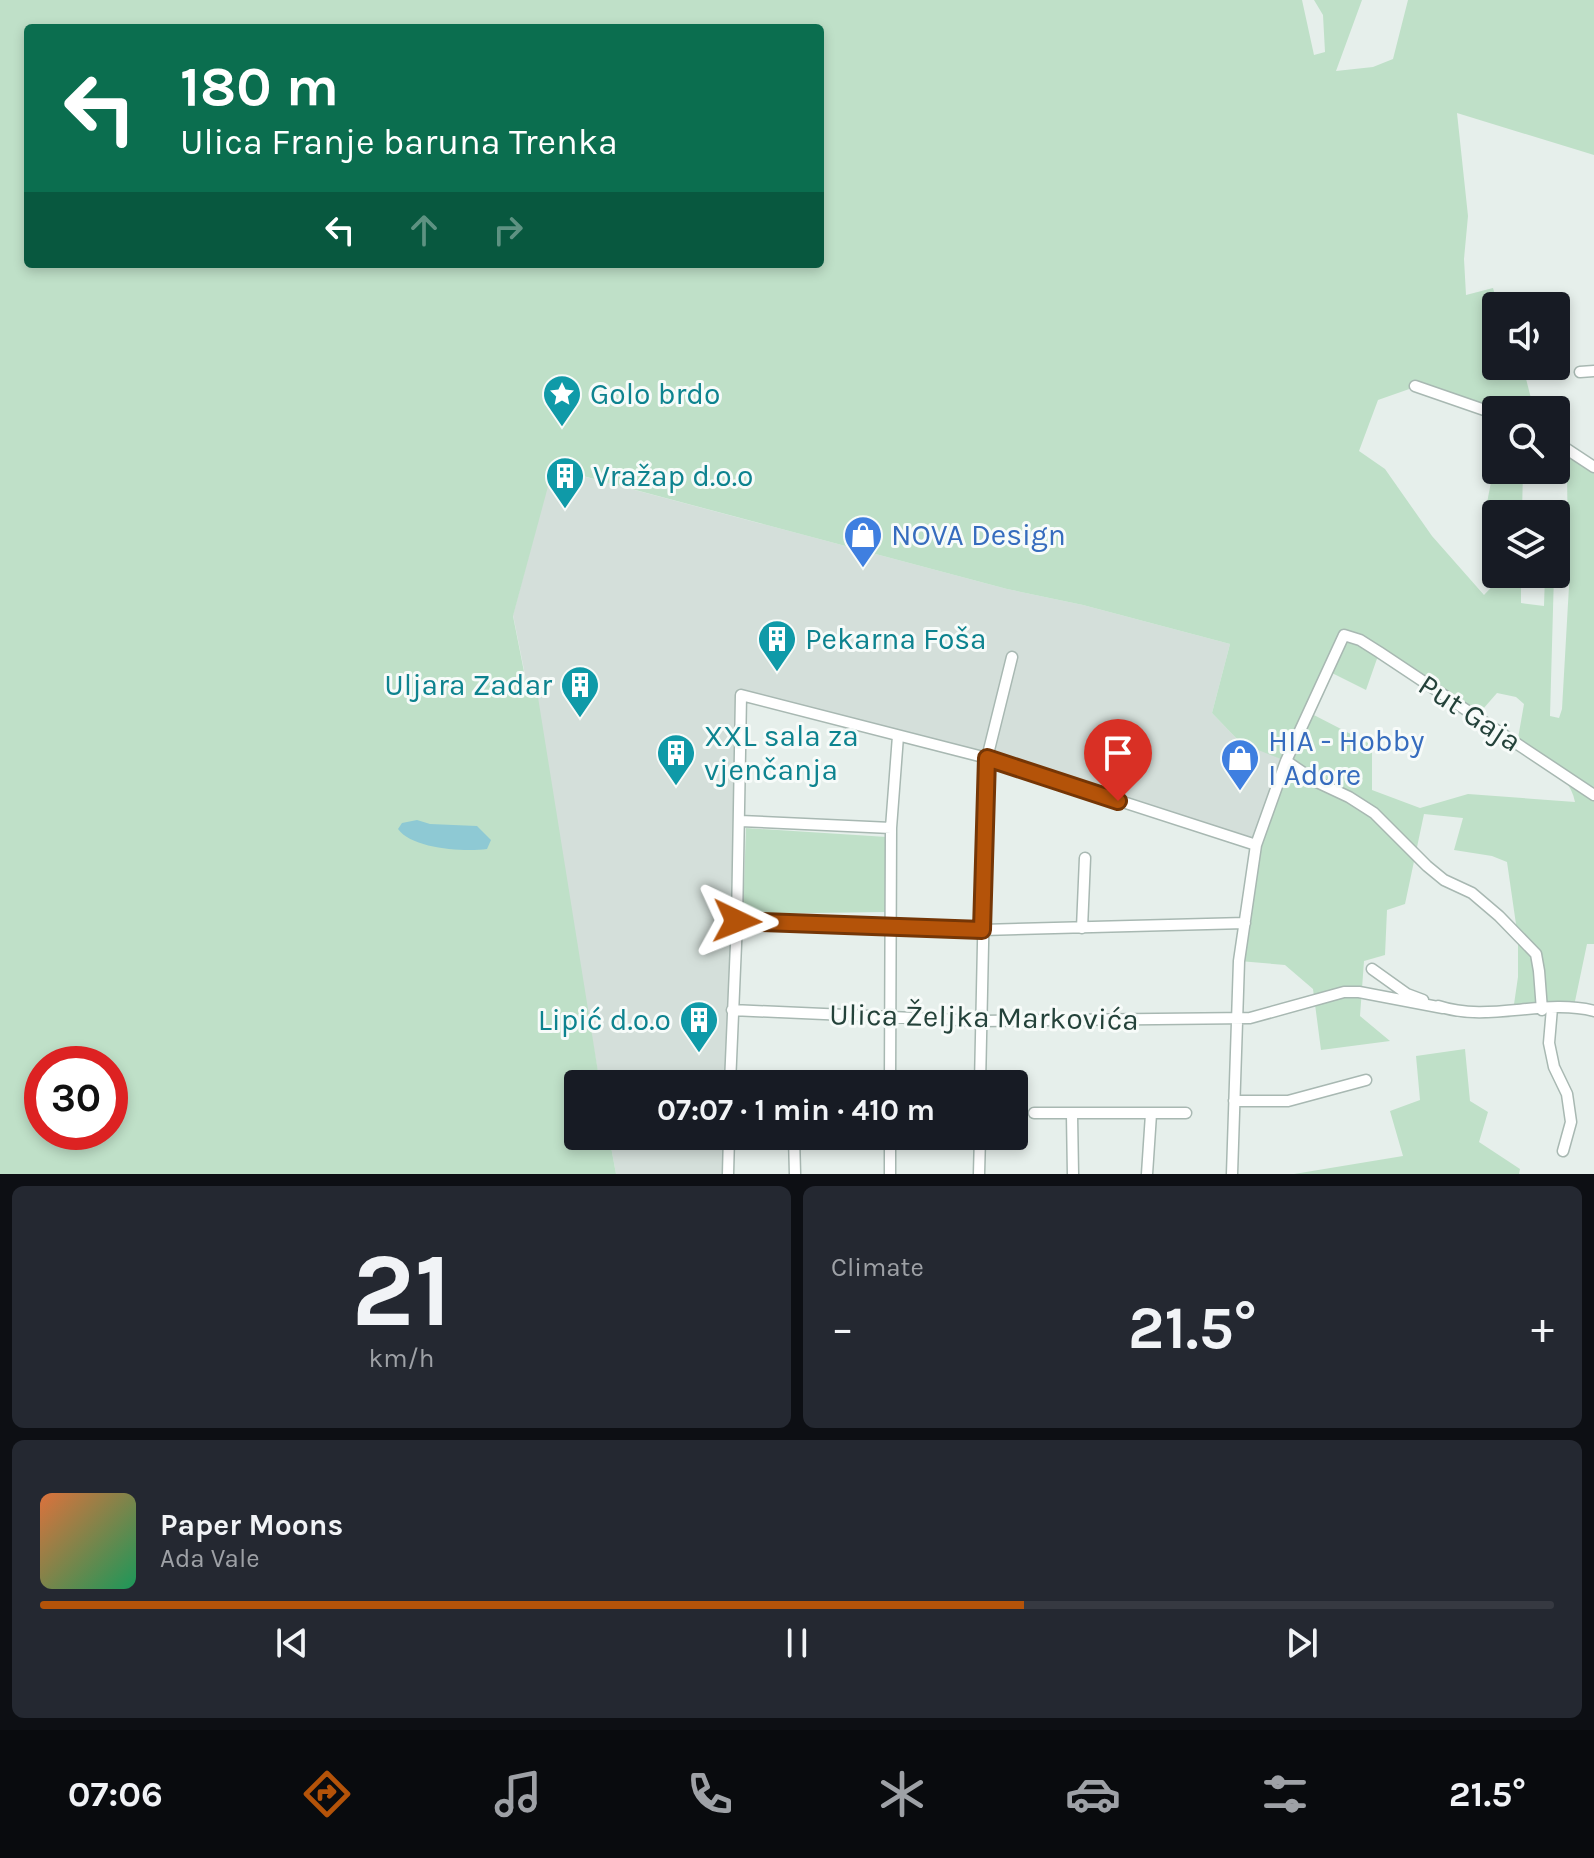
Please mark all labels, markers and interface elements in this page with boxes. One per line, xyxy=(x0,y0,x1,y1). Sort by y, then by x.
text: 180 m xyxy=(180,54,339,119)
icon: left xyxy=(48,56,152,160)
text: Ulica Franje baruna Trenka xyxy=(180,121,618,163)
icon: left xyxy=(318,208,362,252)
icon: ahead xyxy=(402,208,446,252)
icon: right xyxy=(486,208,530,252)
map controls xyxy=(1482,292,1570,588)
button: sound xyxy=(1482,292,1570,380)
place icon: Golo brdo xyxy=(541,373,583,428)
place label: Golo brdo xyxy=(590,376,720,412)
button: search xyxy=(1482,396,1570,484)
building icon: Vražap d.o.o xyxy=(544,455,586,510)
place label: Vražap d.o.o xyxy=(593,458,753,494)
button: layers xyxy=(1482,500,1570,588)
shop icon: NOVA Design xyxy=(842,514,884,569)
place label: NOVA Design xyxy=(891,517,1066,553)
building icon: Pekarna Foša xyxy=(756,618,798,673)
place label: Pekarna Foša xyxy=(805,621,987,657)
building icon: Uljara Zadar xyxy=(559,664,601,719)
place label: Uljara Zadar xyxy=(384,667,552,703)
street label: Put Gaja xyxy=(1412,667,1528,759)
place label: XXL sala za vjenčanja xyxy=(704,718,859,788)
pin xyxy=(1084,719,1152,801)
place label: HIA - Hobby I Adore xyxy=(1268,723,1424,793)
icon: arrive xyxy=(1096,731,1140,775)
building icon: XXL sala za vjenčanja xyxy=(655,732,697,787)
shop icon: HIA - Hobby I Adore xyxy=(1219,737,1261,792)
position arrow xyxy=(695,879,779,963)
street label: Ulica Željka Markovića xyxy=(829,996,1139,1038)
building icon: Lipić d.o.o xyxy=(678,999,720,1054)
place label: Lipić d.o.o xyxy=(538,1002,671,1038)
speed limit sign: 30 xyxy=(24,1046,128,1150)
text: 07:07 · 1 min · 410 m xyxy=(657,1092,935,1128)
text: 21 xyxy=(352,1230,452,1351)
text: Climate xyxy=(831,1252,924,1283)
text: 21.5° xyxy=(1128,1293,1257,1363)
text: − xyxy=(831,1303,854,1354)
text: + xyxy=(1531,1303,1554,1354)
text: km/h xyxy=(369,1343,434,1374)
text: Paper Moons xyxy=(160,1507,343,1543)
text: Ada Vale xyxy=(160,1543,260,1574)
icon: previous xyxy=(270,1621,314,1665)
icon: pause xyxy=(775,1621,819,1665)
icon: next xyxy=(1280,1621,1324,1665)
icon: directions xyxy=(299,1766,355,1822)
icon: music xyxy=(490,1766,546,1822)
icon: phone xyxy=(682,1766,738,1822)
icon: climate xyxy=(874,1766,930,1822)
icon: car xyxy=(1065,1766,1121,1822)
icon: filters xyxy=(1257,1766,1313,1822)
text: 07:06 xyxy=(68,1773,163,1815)
text: 21.5° xyxy=(1449,1773,1526,1815)

